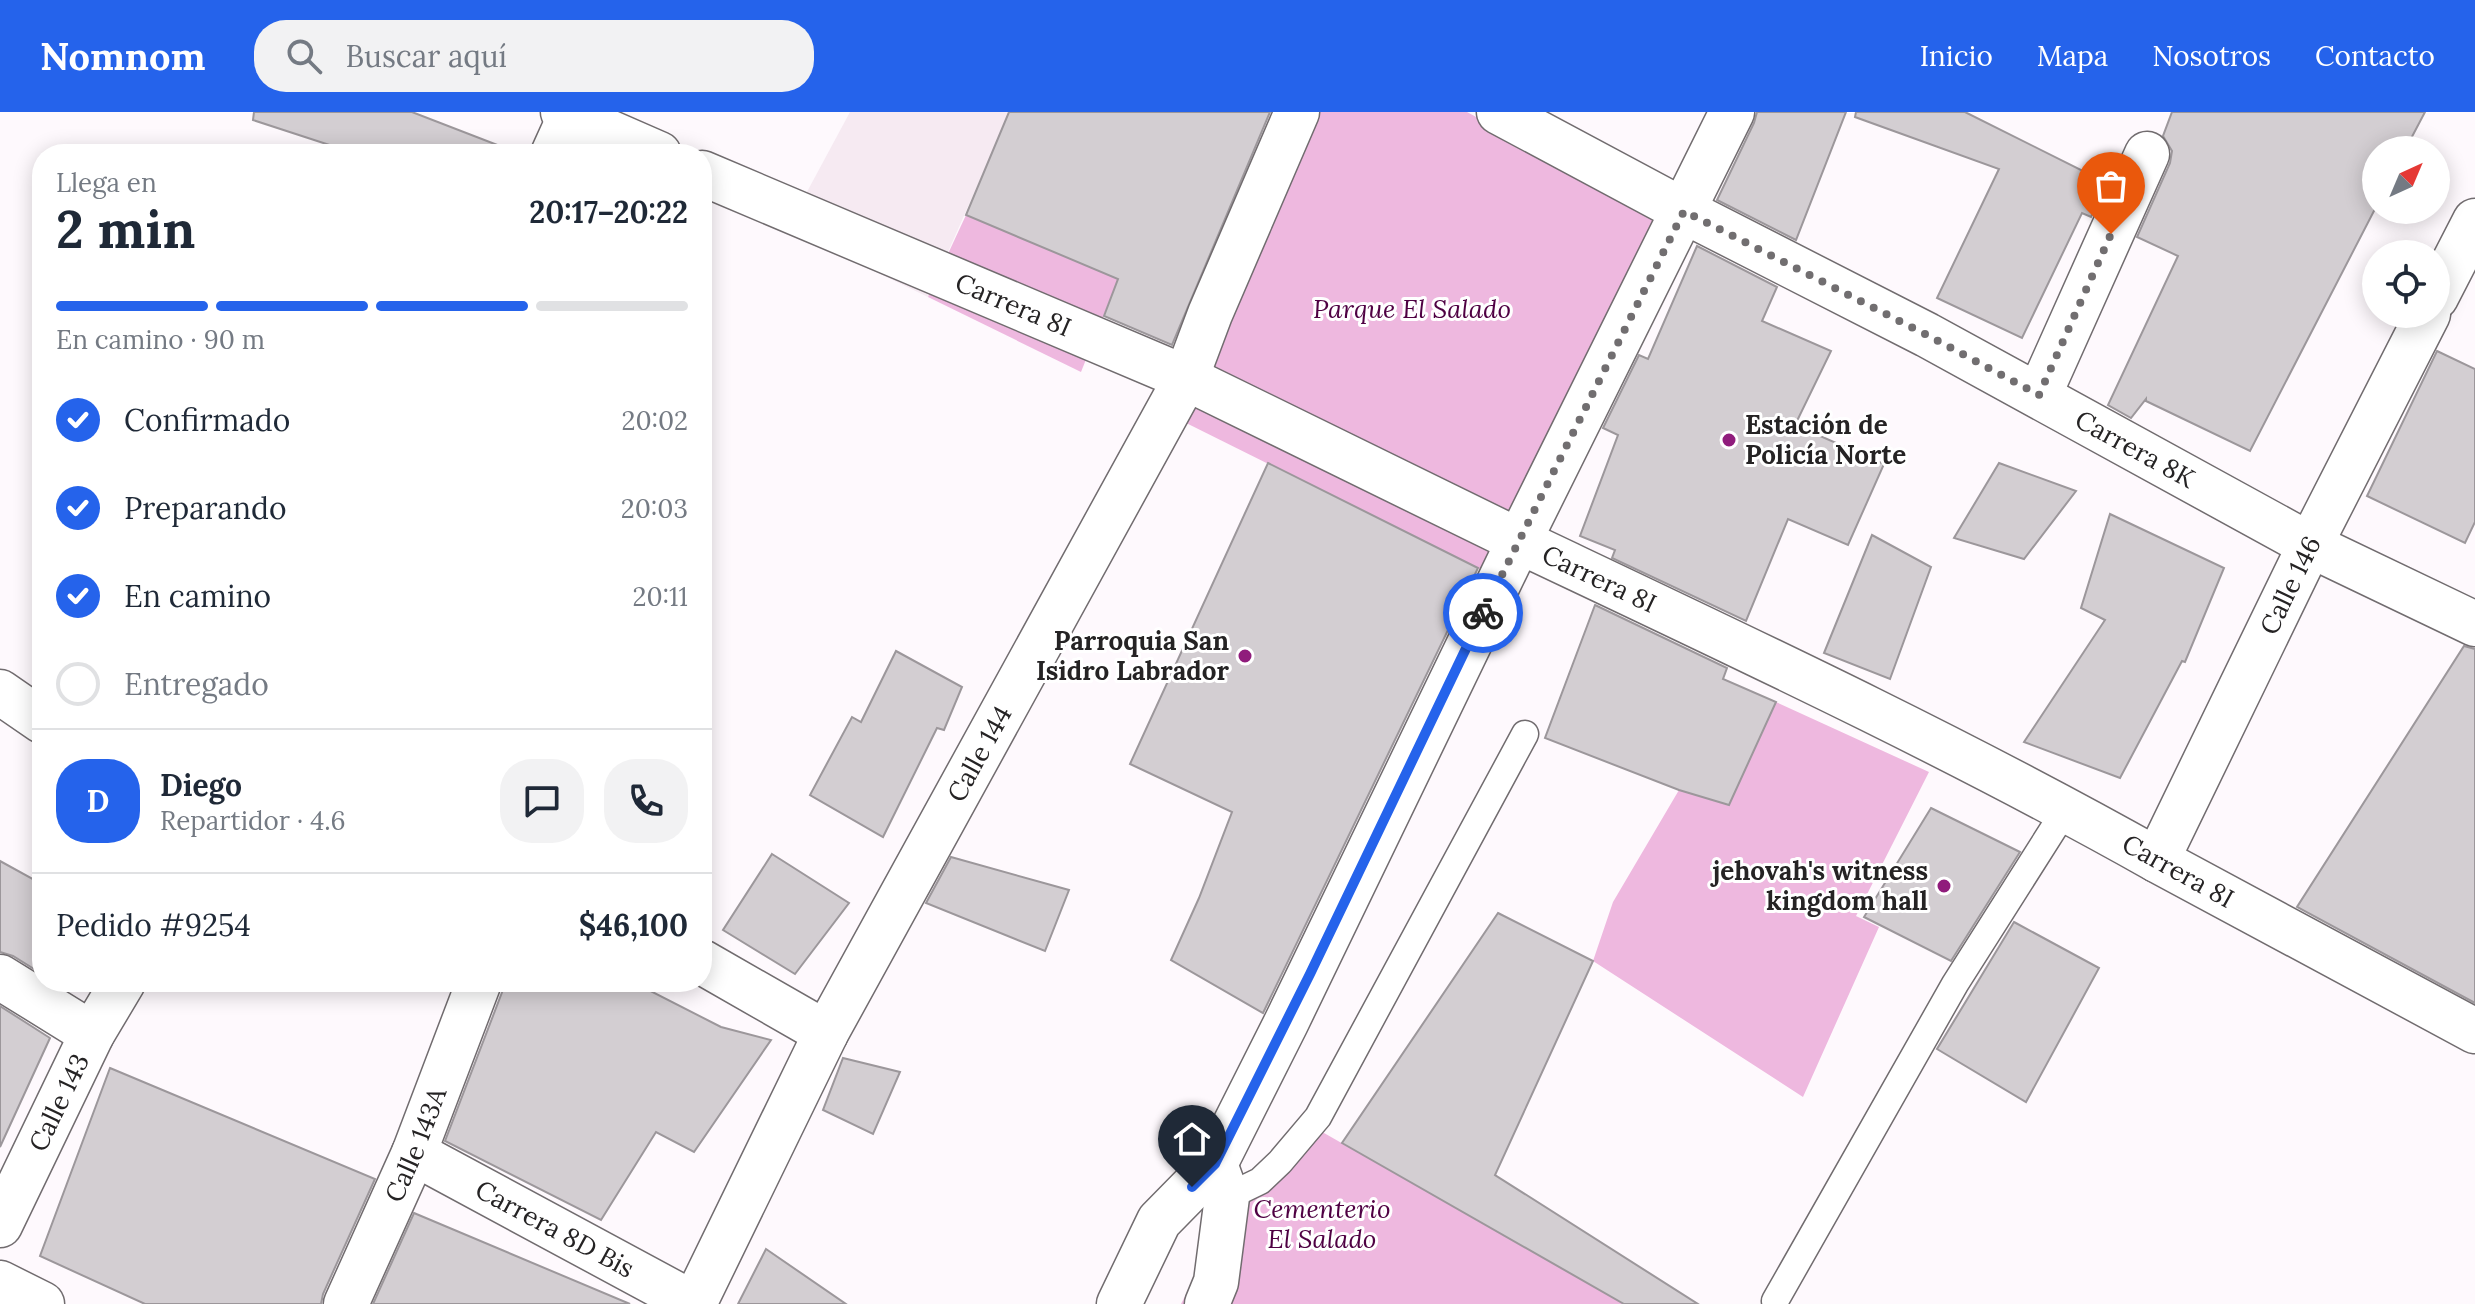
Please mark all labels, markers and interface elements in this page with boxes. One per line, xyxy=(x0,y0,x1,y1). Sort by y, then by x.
search box xyxy=(254,20,814,92)
text: Nomnom xyxy=(40,32,206,80)
icon: search xyxy=(282,34,326,78)
text: Buscar aquí xyxy=(346,37,507,75)
text: Inicio xyxy=(1920,38,1993,74)
text: Mapa xyxy=(2037,38,2108,74)
text: Nosotros xyxy=(2152,38,2271,74)
text: Contacto xyxy=(2315,38,2435,74)
north arrow xyxy=(2362,136,2450,224)
map controls xyxy=(2362,136,2450,328)
pin xyxy=(2077,152,2145,234)
icon: bag xyxy=(2089,164,2133,208)
text: Llega en xyxy=(56,166,157,199)
text: 20:17–20:22 xyxy=(529,193,688,231)
text: 2 min xyxy=(56,196,195,262)
button: locate xyxy=(2362,240,2450,328)
street label: Carrera 8I xyxy=(950,265,1076,343)
park label: Parque El Salado xyxy=(1313,292,1511,325)
text: En camino · 90 m xyxy=(56,323,265,356)
icon: check xyxy=(56,398,100,442)
text: Confirmado xyxy=(124,401,290,439)
street label: Carrera 8K xyxy=(2070,403,2201,495)
text: 20:02 xyxy=(621,404,688,437)
place label: Estación de Policía Norte xyxy=(1745,408,1906,471)
marker: Estación de Policía Norte xyxy=(1720,431,1738,449)
icon: check xyxy=(56,486,100,530)
text: Preparando xyxy=(124,489,287,527)
text: 20:03 xyxy=(621,492,688,525)
street label: Calle 146 xyxy=(2252,530,2328,640)
street label: Carrera 8I xyxy=(1537,537,1662,620)
courier xyxy=(1443,573,1523,653)
icon: check xyxy=(56,574,100,618)
text: En camino xyxy=(124,577,271,615)
text: 20:11 xyxy=(632,580,688,613)
icon: bike xyxy=(1461,591,1505,635)
place label: Parroquia San Isidro Labrador xyxy=(1036,624,1230,687)
marker: Parroquia San Isidro Labrador xyxy=(1236,647,1254,665)
text: Entregado xyxy=(124,665,269,703)
street label: Calle 144 xyxy=(939,700,1019,807)
button: chat xyxy=(500,759,584,843)
button: phone xyxy=(604,759,688,843)
text: Diego xyxy=(160,766,242,804)
text: D xyxy=(87,782,109,820)
text: Repartidor · 4.6 xyxy=(160,804,345,837)
street label: Carrera 8I xyxy=(2117,826,2240,915)
place label: jehovah's witness kingdom hall xyxy=(1709,854,1928,917)
marker: jehovah's witness kingdom hall xyxy=(1935,877,1953,895)
text: Pedido #9254 xyxy=(56,906,251,944)
text: $46,100 xyxy=(579,906,688,944)
street label: Calle 143 xyxy=(21,1048,96,1157)
street label: Calle 143A xyxy=(377,1082,454,1207)
pin xyxy=(1158,1105,1226,1187)
icon: home xyxy=(1170,1117,1214,1161)
street label: Carrera 8D Bis xyxy=(470,1172,640,1285)
park label: Cementerio El Salado xyxy=(1253,1192,1391,1255)

